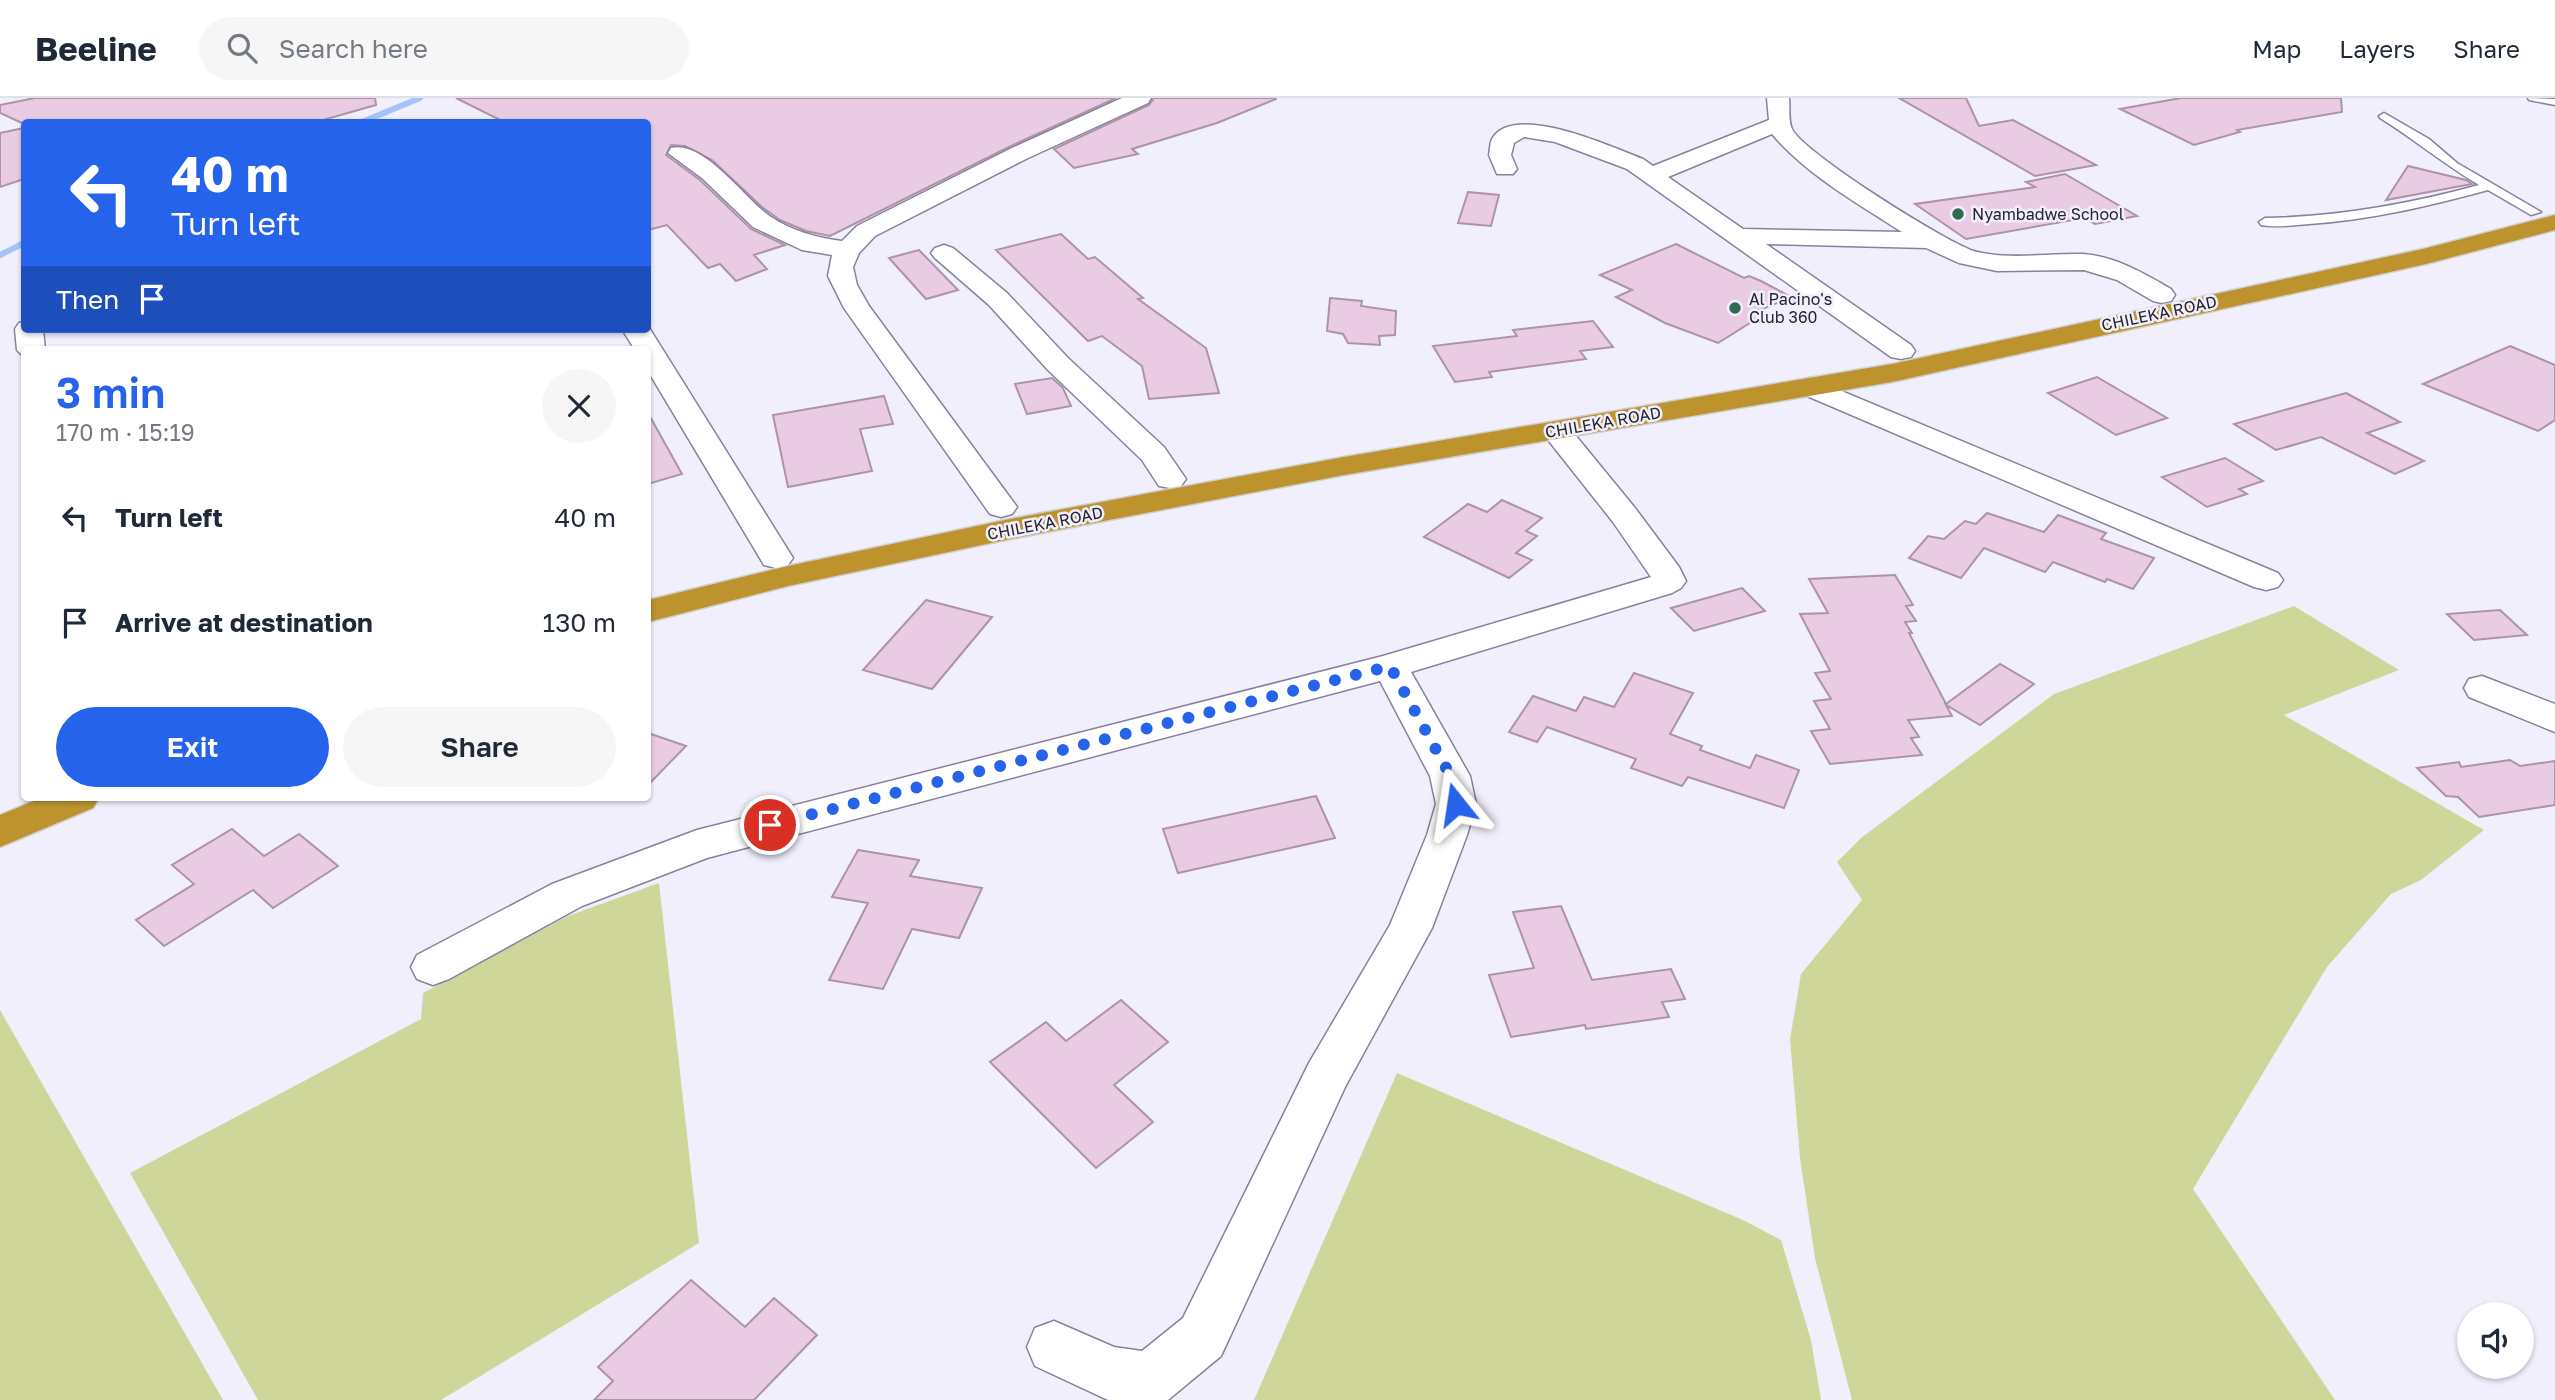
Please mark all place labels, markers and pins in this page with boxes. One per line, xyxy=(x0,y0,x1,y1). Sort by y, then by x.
place label: Nyambadwe School xyxy=(1972,204,2124,224)
marker: Nyambadwe School xyxy=(1950,206,1966,222)
place label: Al Pacino's Club 360 xyxy=(1749,289,1832,327)
marker: Al Pacino's Club 360 xyxy=(1727,300,1743,316)
pin xyxy=(740,795,800,855)

